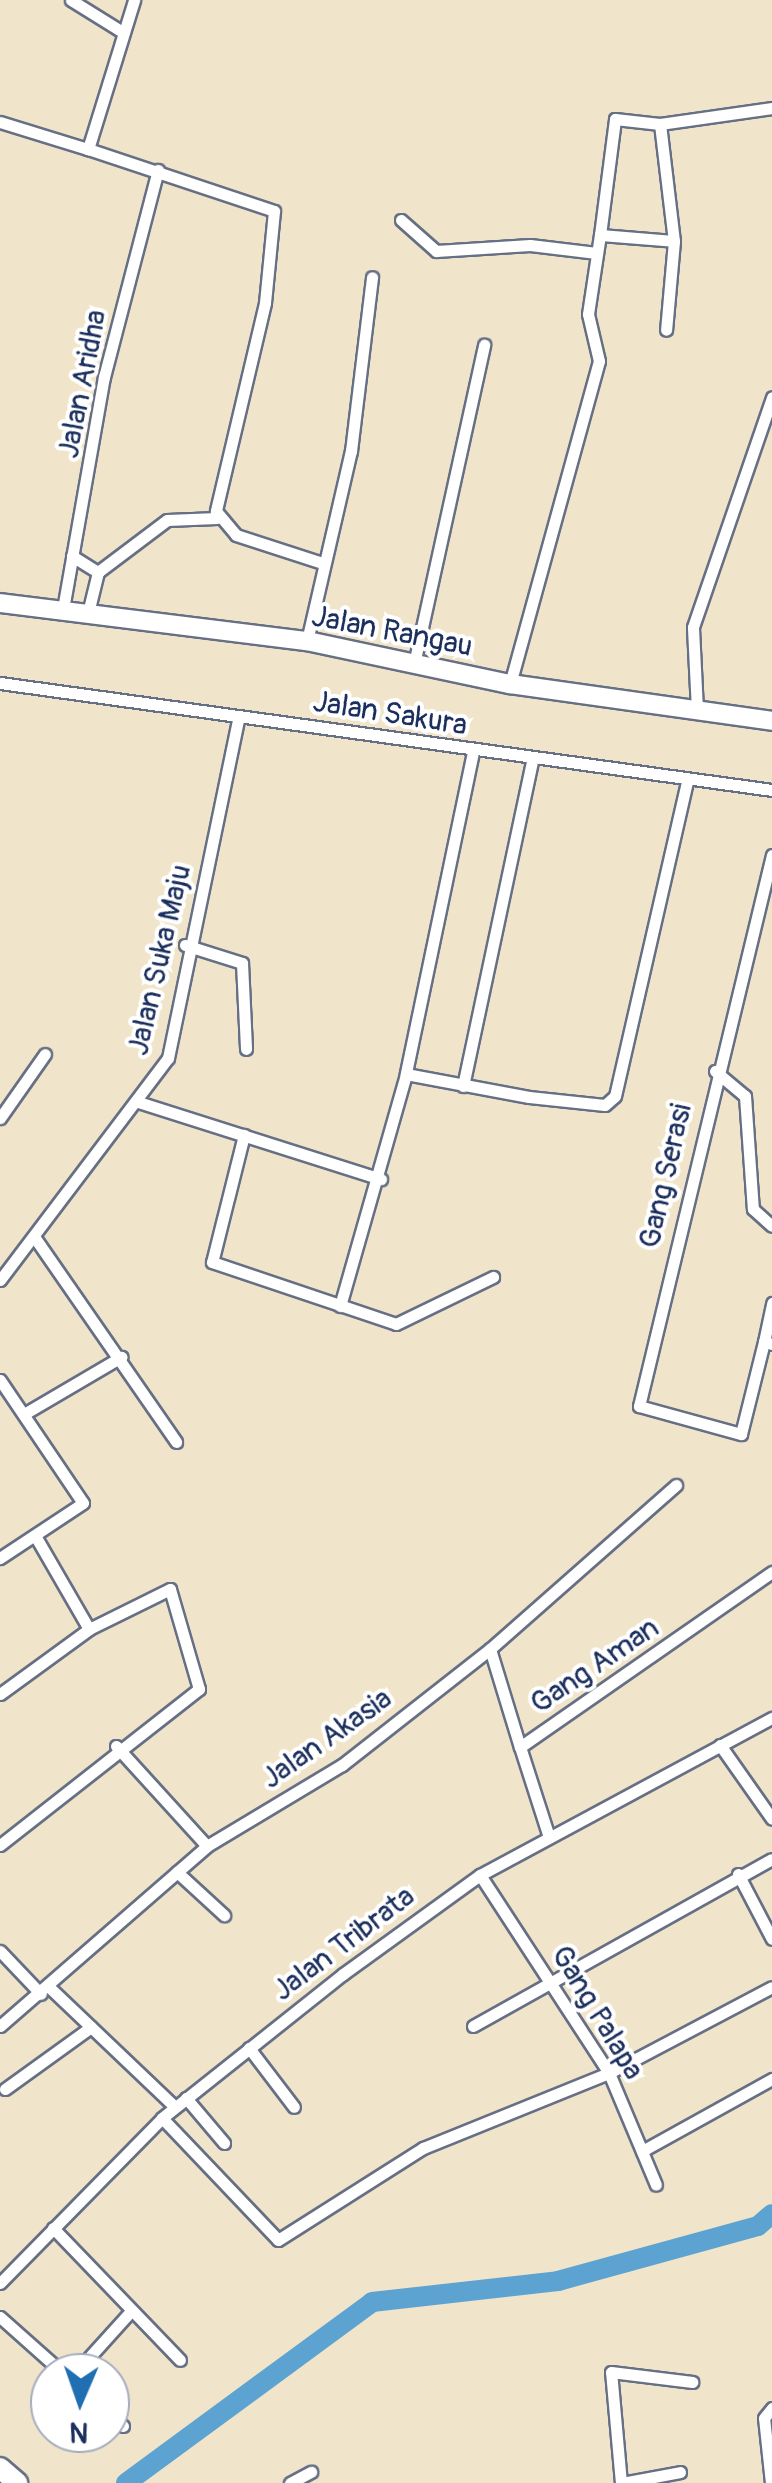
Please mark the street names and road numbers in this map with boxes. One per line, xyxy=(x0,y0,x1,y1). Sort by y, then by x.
street label: Jalan Aridha xyxy=(51,307,115,461)
street label: Jalan Rangau xyxy=(309,599,475,665)
street label: Jalan Sakura xyxy=(310,684,470,744)
street label: Jalan Suka Maju xyxy=(121,861,199,1059)
street label: Gang Serasi xyxy=(632,1100,700,1252)
street label: Gang Aman xyxy=(524,1610,666,1722)
street label: Jalan Akasia xyxy=(255,1681,399,1797)
street label: Jalan Tribrata xyxy=(266,1879,422,2009)
street label: Gang Palapa xyxy=(543,1939,651,2087)

